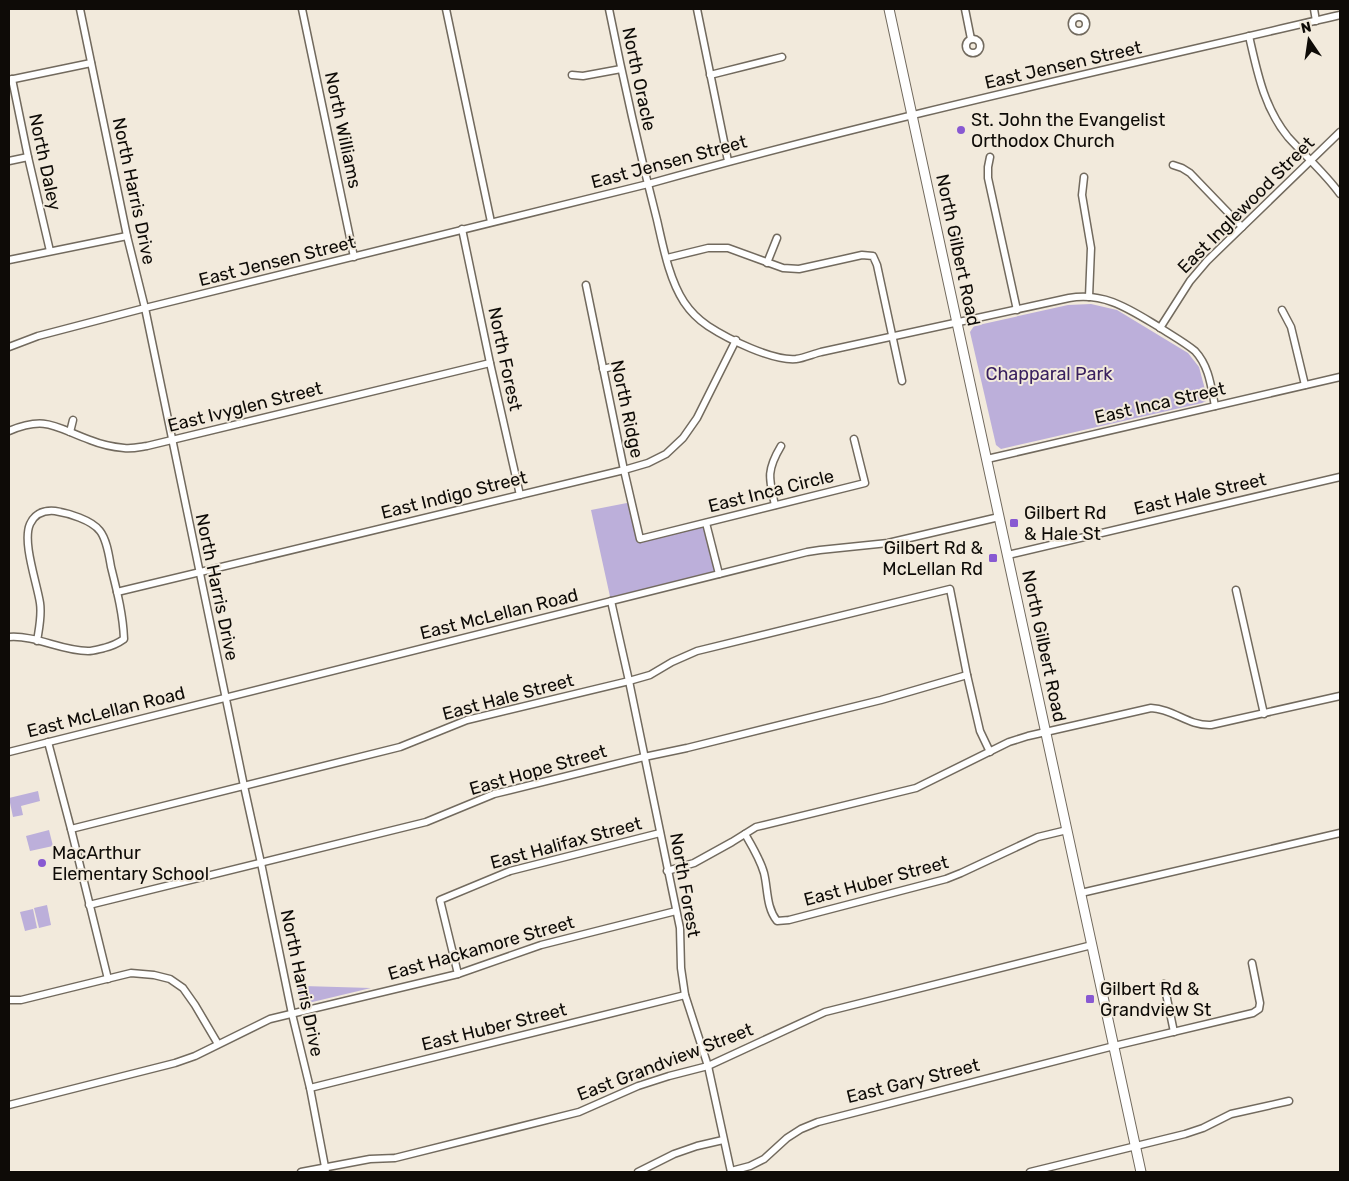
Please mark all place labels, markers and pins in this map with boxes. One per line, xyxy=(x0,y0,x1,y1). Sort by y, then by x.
place label: St. John the Evangelist Orthodox Church xyxy=(971,109,1165,152)
marker: St. John the Evangelist Orthodox Church xyxy=(955,124,967,136)
place label: Gilbert Rd & Hale St xyxy=(1024,502,1106,545)
marker: Gilbert Rd & Hale St xyxy=(1008,517,1020,529)
place label: Gilbert Rd & McLellan Rd xyxy=(882,537,984,580)
marker: Gilbert Rd & McLellan Rd xyxy=(987,552,999,564)
place label: MacArthur Elementary School xyxy=(52,842,209,885)
marker: MacArthur Elementary School xyxy=(36,857,48,869)
place label: Gilbert Rd & Grandview St xyxy=(1100,978,1211,1021)
marker: Gilbert Rd & Grandview St xyxy=(1084,993,1096,1005)

